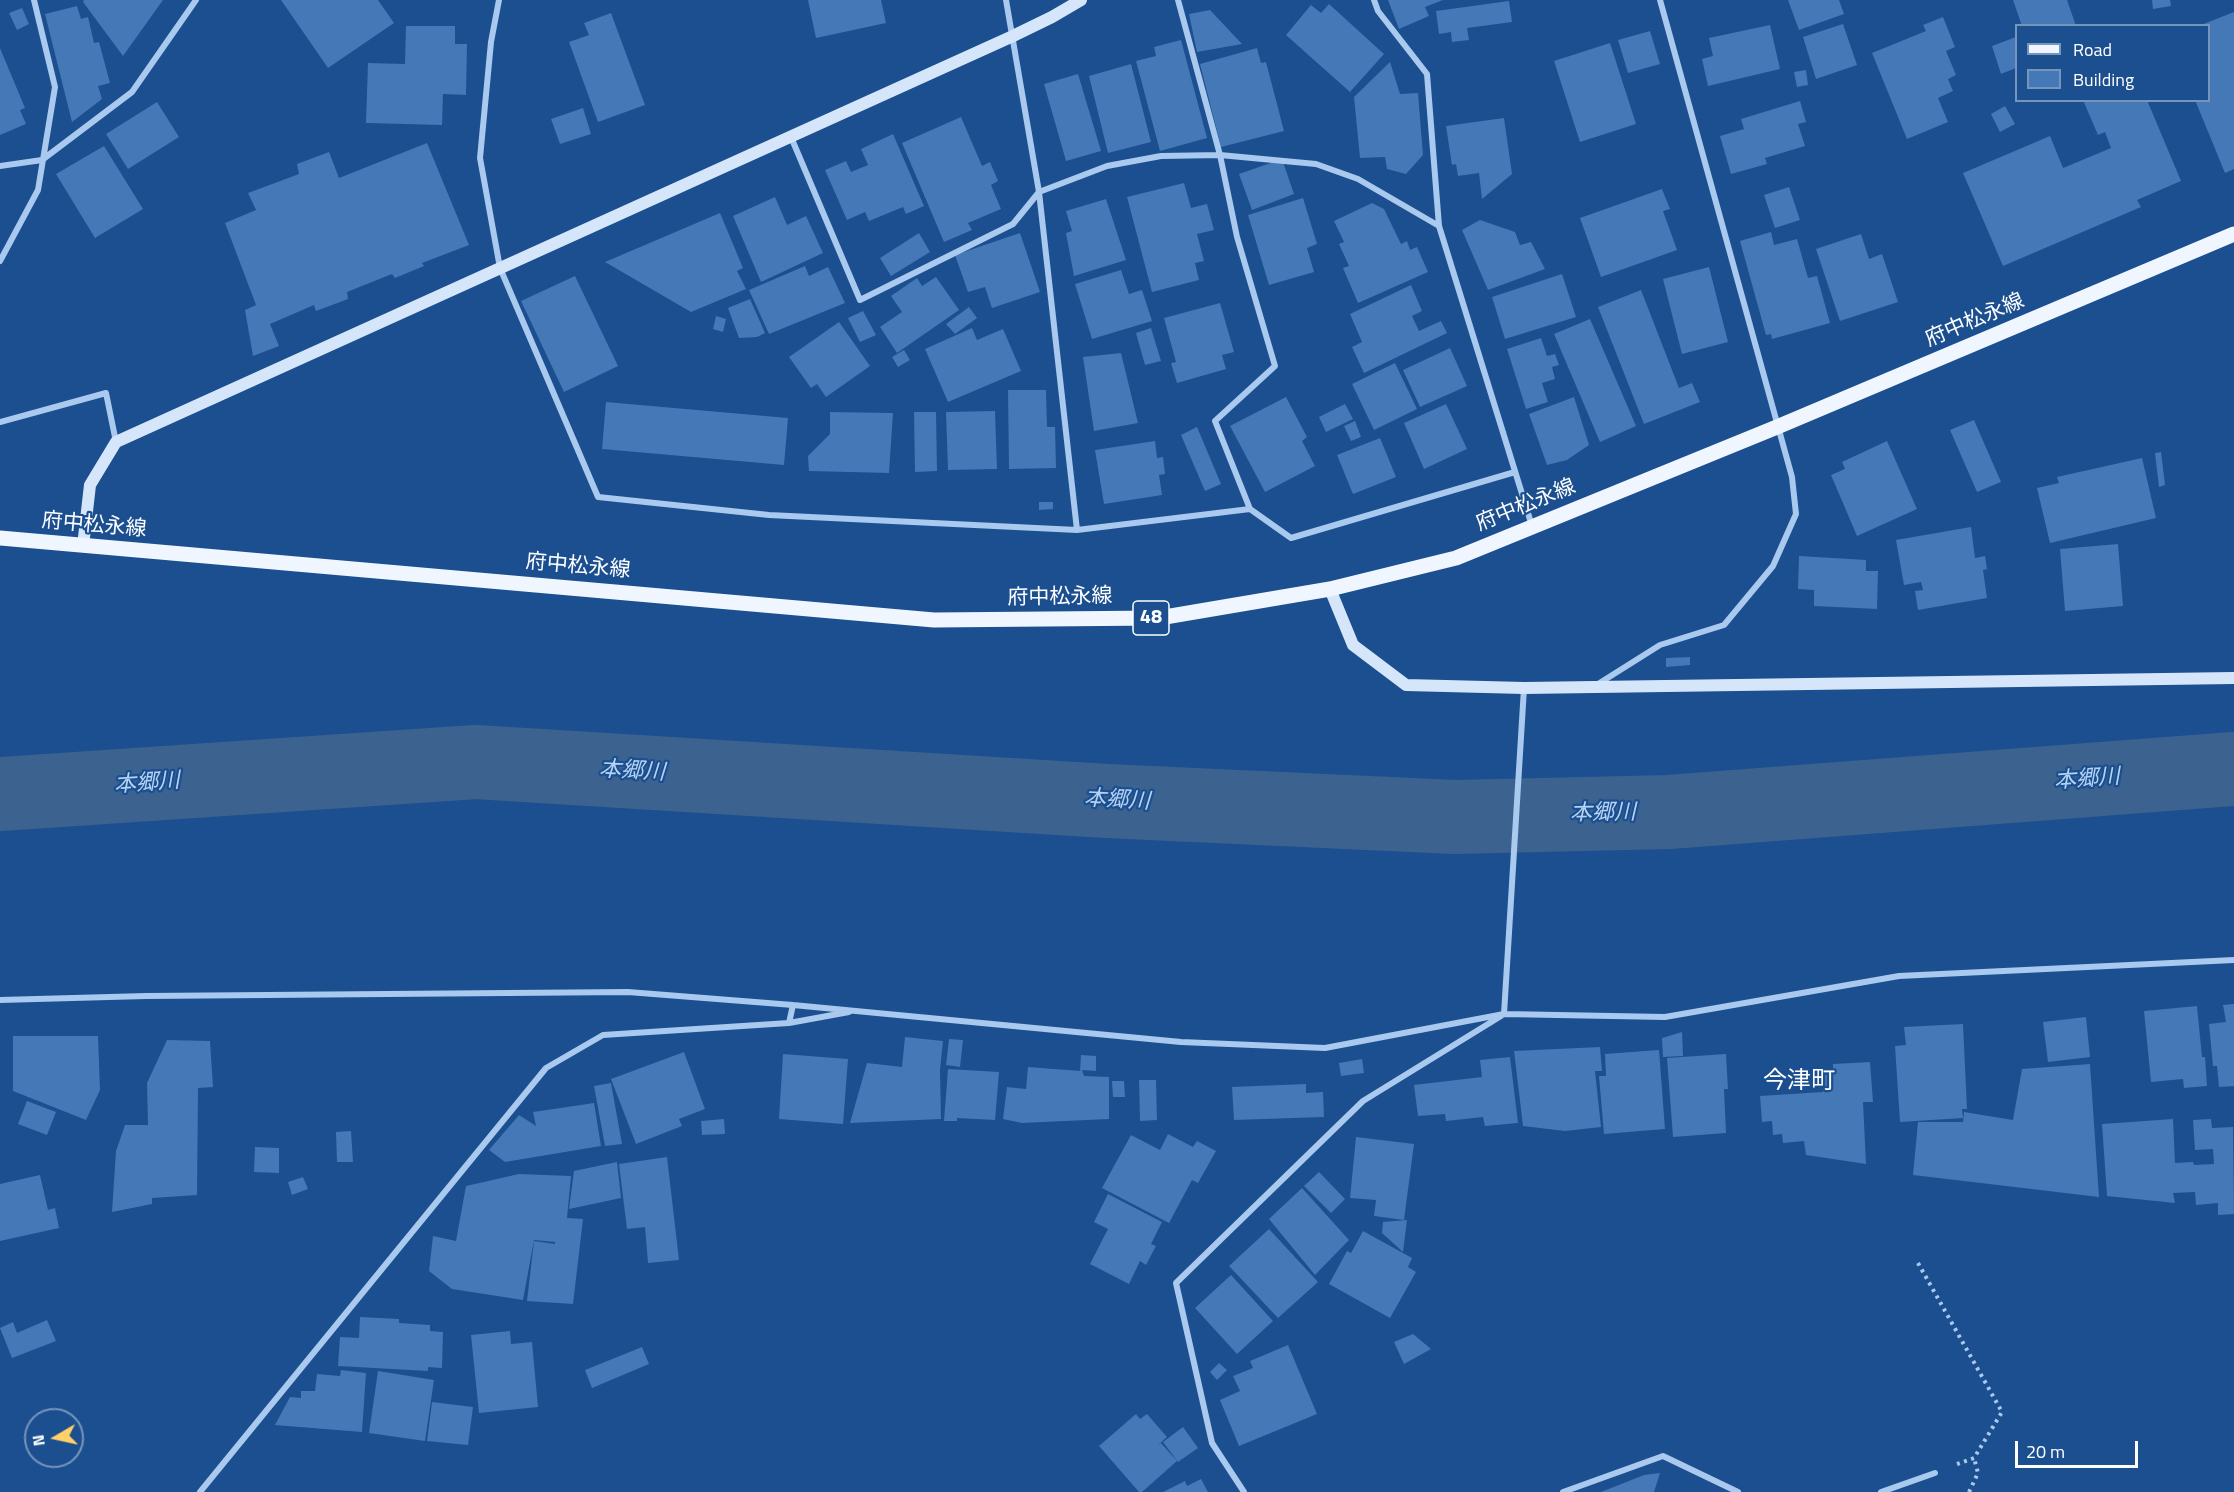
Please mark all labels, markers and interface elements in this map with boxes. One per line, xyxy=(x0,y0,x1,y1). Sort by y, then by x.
legend xyxy=(2015,24,2210,102)
text: Road xyxy=(2073,36,2112,63)
text: Building xyxy=(2073,66,2134,93)
street label: 府中松永線 xyxy=(1922,289,2028,353)
street label: 府中松永線 xyxy=(1473,475,1579,537)
street label: 府中松永線 xyxy=(41,509,147,543)
street label: 府中松永線 xyxy=(525,550,631,584)
street label: 府中松永線 xyxy=(1007,584,1113,612)
road number: 48 xyxy=(1133,601,1169,635)
water label: 本郷川 xyxy=(598,757,666,787)
water label: 本郷川 xyxy=(2053,765,2121,795)
water label: 本郷川 xyxy=(113,769,181,799)
water label: 本郷川 xyxy=(1083,786,1151,816)
water label: 本郷川 xyxy=(1570,800,1636,828)
district label: 今津町 xyxy=(1763,1068,1835,1096)
north arrow xyxy=(24,1408,84,1468)
scale bar xyxy=(2018,1429,2141,1467)
text: N xyxy=(25,1433,51,1448)
text: 20 m xyxy=(2026,1438,2065,1465)

